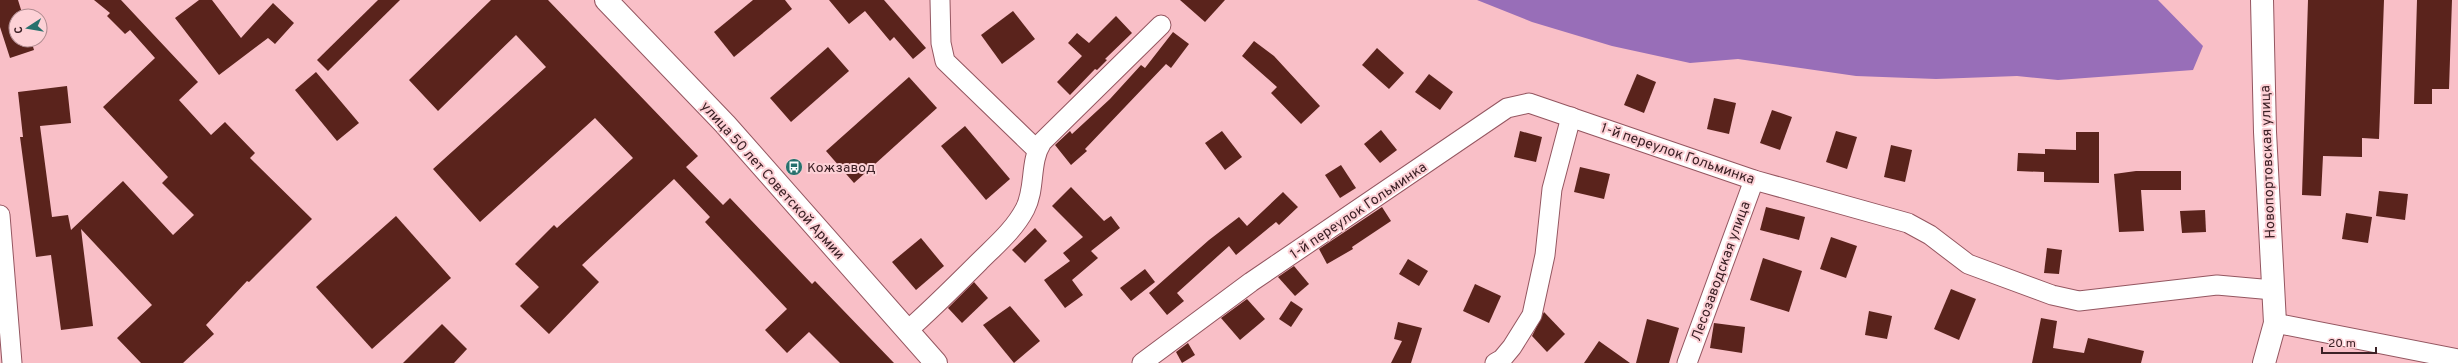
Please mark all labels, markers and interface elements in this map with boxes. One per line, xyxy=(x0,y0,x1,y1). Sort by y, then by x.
north arrow xyxy=(8,8,48,48)
text: С xyxy=(12,25,27,35)
street label: Новопортовская улица xyxy=(2257,85,2280,239)
street label: улица 50 лет Советской Армии xyxy=(696,99,847,263)
street label: 1-й переулок Гольминка xyxy=(1598,120,1757,189)
bus stop icon: Кожзавод xyxy=(784,157,804,177)
street label: 1-й переулок Гольминка xyxy=(1287,159,1430,263)
place label: Кожзавод xyxy=(807,160,875,177)
street label: Лесозаводская улица xyxy=(1688,199,1755,344)
scale bar xyxy=(2322,329,2376,355)
text: 20 m xyxy=(2328,336,2356,352)

